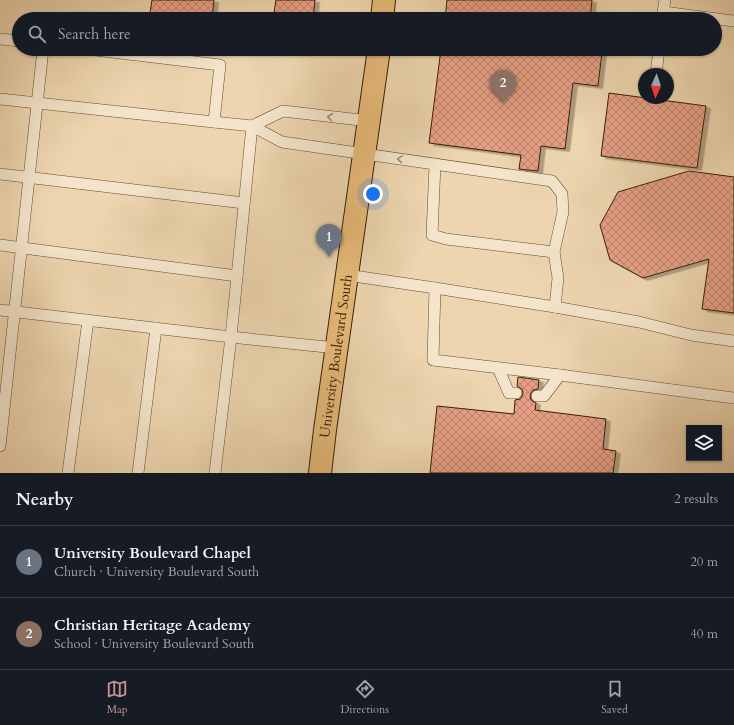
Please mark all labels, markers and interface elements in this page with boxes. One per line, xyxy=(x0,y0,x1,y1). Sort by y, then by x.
search box xyxy=(12,12,722,56)
icon: search xyxy=(26,23,48,45)
text: Search here xyxy=(58,24,131,44)
north arrow xyxy=(638,68,674,104)
pin: 2 xyxy=(490,70,516,103)
one-way arrow xyxy=(327,112,333,121)
one-way arrow xyxy=(397,155,403,164)
your location xyxy=(363,184,383,204)
pin: 1 xyxy=(316,224,342,257)
street label: University Boulevard South xyxy=(315,273,356,439)
map controls xyxy=(686,425,722,461)
button: layers xyxy=(686,425,722,461)
text: Nearby xyxy=(16,488,73,511)
text: 2 results xyxy=(674,490,718,508)
text: University Boulevard Chapel xyxy=(54,543,251,563)
text: 1 xyxy=(26,553,32,571)
text: 20 m xyxy=(690,553,718,571)
text: Church · University Boulevard South xyxy=(54,563,259,581)
text: Christian Heritage Academy xyxy=(54,615,251,635)
text: 2 xyxy=(26,625,32,643)
text: 40 m xyxy=(690,625,718,643)
text: School · University Boulevard South xyxy=(54,635,254,653)
tab: Map xyxy=(106,678,128,717)
tab: Directions xyxy=(340,678,389,717)
tab: Saved xyxy=(601,678,628,717)

